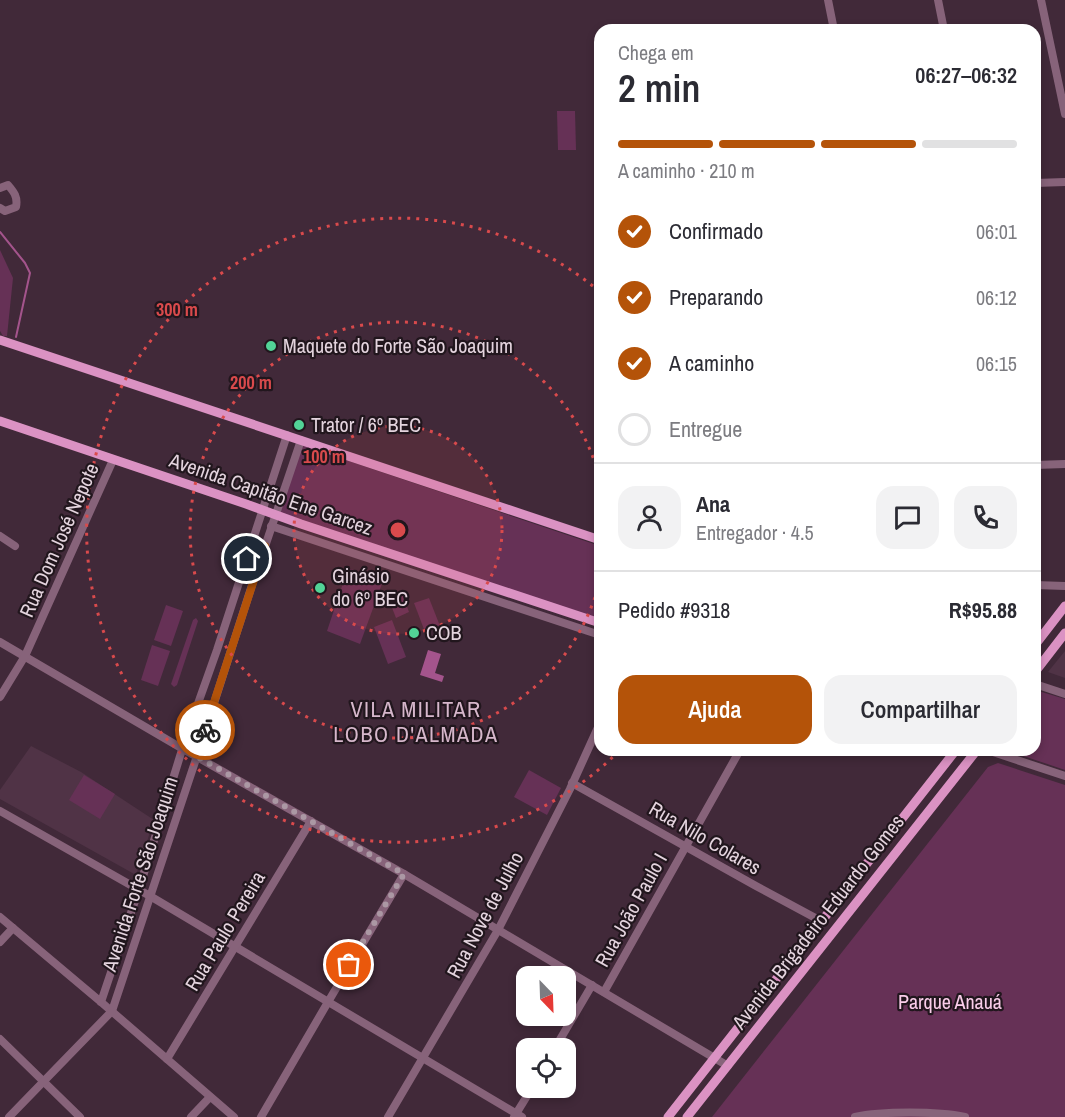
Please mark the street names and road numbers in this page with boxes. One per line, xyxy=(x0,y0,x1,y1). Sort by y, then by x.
street label: Avenida Capitão Ene Garcez xyxy=(165,446,376,541)
street label: Rua Dom José Nepote xyxy=(12,459,105,621)
street label: Avenida Forte São Joaquim xyxy=(95,773,184,976)
street label: Rua Nilo Colares xyxy=(644,795,766,880)
street label: Avenida Brigadeiro Eduardo Gomes xyxy=(725,809,910,1035)
street label: Rua Nove de Julho xyxy=(440,847,529,983)
street label: Rua João Paulo I xyxy=(588,848,673,971)
street label: Rua Paulo Pereira xyxy=(178,866,271,996)

